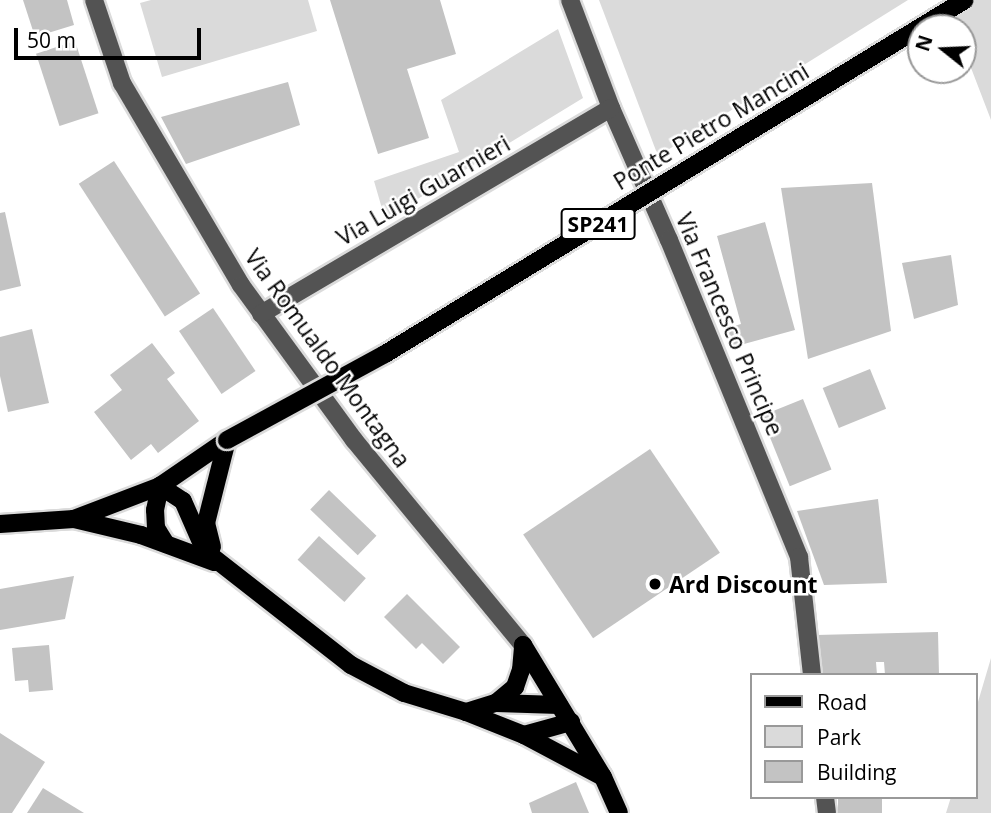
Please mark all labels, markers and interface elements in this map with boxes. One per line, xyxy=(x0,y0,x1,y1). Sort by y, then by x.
scale bar xyxy=(18,14,205,58)
north arrow xyxy=(907,14,977,84)
text: 50 m xyxy=(27,26,76,54)
text: N xyxy=(909,32,939,55)
street label: Ponte Pietro Mancini xyxy=(608,57,814,195)
street label: Via Luigi Guarnieri xyxy=(331,129,515,251)
road number: SP241 xyxy=(560,206,636,242)
street label: Via Francesco Principe xyxy=(671,209,789,439)
street label: Via Romualdo Montagna xyxy=(239,243,417,473)
place label: Ard Discount xyxy=(669,570,818,598)
marker: Ard Discount xyxy=(647,576,663,592)
legend xyxy=(750,673,977,799)
text: Road xyxy=(817,688,867,716)
text: Park xyxy=(817,723,861,751)
text: Building xyxy=(817,758,896,786)

